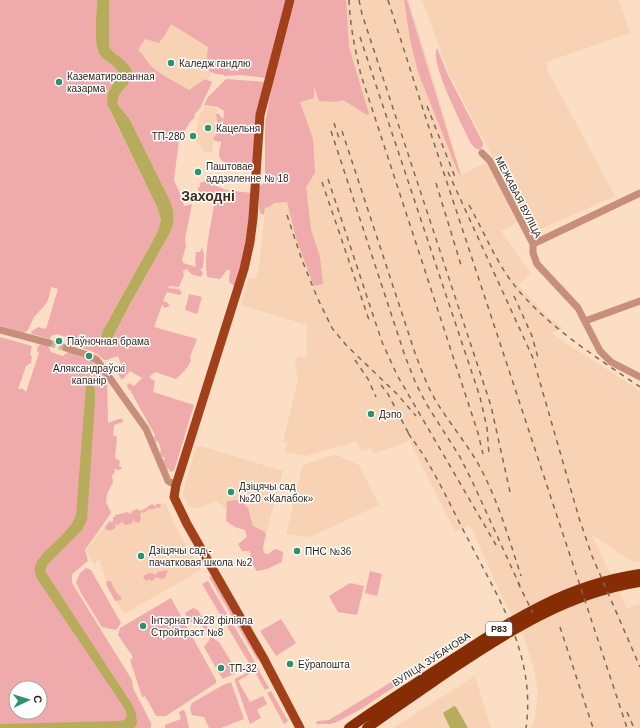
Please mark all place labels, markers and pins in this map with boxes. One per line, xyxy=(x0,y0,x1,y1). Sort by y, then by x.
marker: Каледж гандлю xyxy=(166,58,176,68)
place label: Каледж гандлю xyxy=(179,58,251,69)
place label: Казематированная казарма xyxy=(67,71,155,94)
marker: Казематированная казарма xyxy=(54,77,64,87)
marker: Кацельня xyxy=(203,123,213,133)
place label: Кацельня xyxy=(216,123,260,134)
place label: ТП-280 xyxy=(152,131,185,142)
marker: ТП-280 xyxy=(188,131,198,141)
place label: Паштовае аддзяленне № 18 xyxy=(206,161,289,184)
marker: Паштовае аддзяленне № 18 xyxy=(193,167,203,177)
marker: Паўночная брама xyxy=(54,336,64,346)
place label: Паўночная брама xyxy=(67,336,150,347)
marker: Аляксандраўскі капанір xyxy=(84,351,94,361)
place label: Аляксандраўскі капанір xyxy=(53,363,125,386)
marker: Дэпо xyxy=(366,409,376,419)
place label: Дэпо xyxy=(379,409,402,420)
place label: Дзіцячы сад №20 «Калабок» xyxy=(239,481,314,504)
marker: Дзіцячы сад №20 «Калабок» xyxy=(226,487,236,497)
place label: Дзіцячы сад - пачатковая школа №2 xyxy=(149,545,253,568)
marker: ПНС №36 xyxy=(292,546,302,556)
place label: ПНС №36 xyxy=(305,546,352,557)
marker: Дзіцячы сад - пачатковая школа №2 xyxy=(136,551,146,561)
place label: Інтэрнат №28 фiлiяла Стройтрэст №8 xyxy=(151,615,253,638)
marker: Інтэрнат №28 фiлiяла Стройтрэст №8 xyxy=(138,621,148,631)
marker: Еўрапошта xyxy=(285,659,295,669)
place label: Еўрапошта xyxy=(298,659,350,670)
marker: ТП-32 xyxy=(216,663,226,673)
place label: ТП-32 xyxy=(229,663,257,674)

